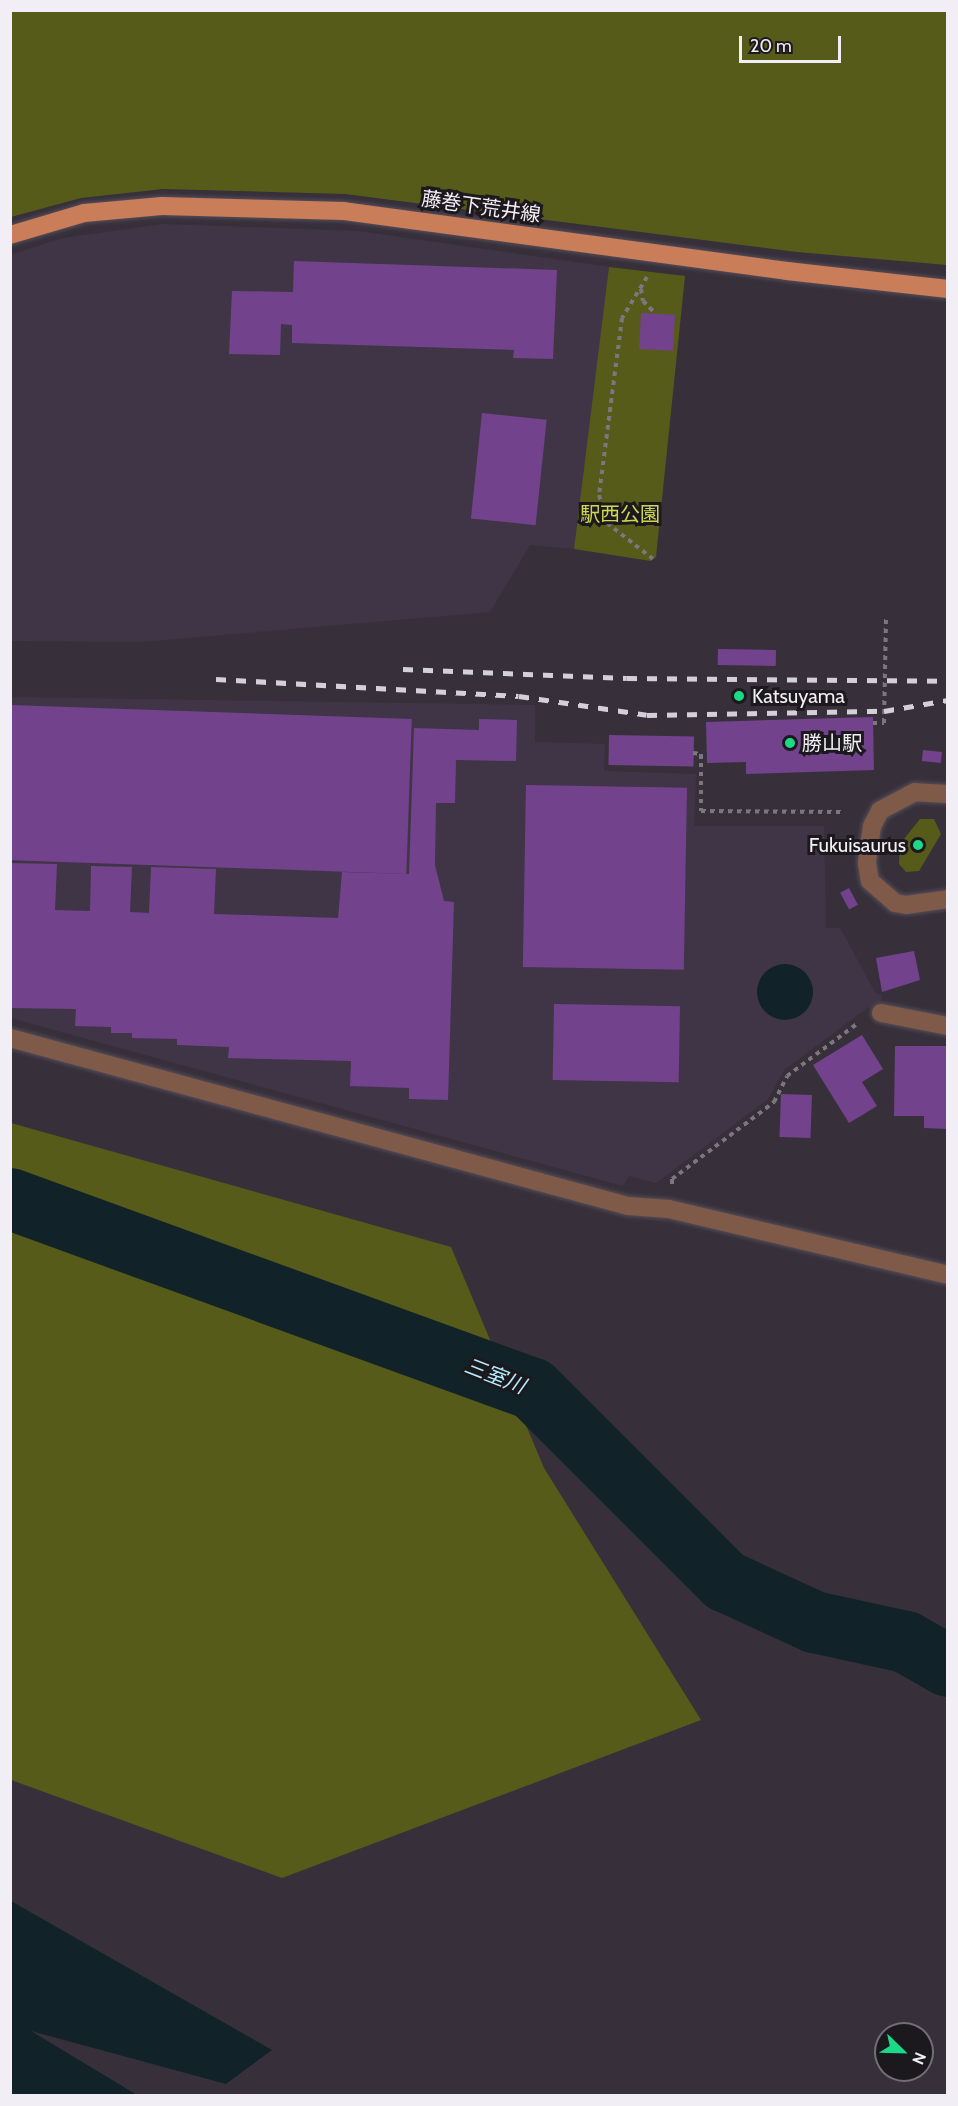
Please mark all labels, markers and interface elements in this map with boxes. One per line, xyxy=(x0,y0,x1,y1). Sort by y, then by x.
scale bar xyxy=(742,24,844,62)
text: 20 m xyxy=(750,35,792,57)
street label: 藤巻下荒井線 xyxy=(420,187,542,227)
park label: 駅西公園 xyxy=(580,502,660,526)
place label: Katsuyama xyxy=(752,684,845,708)
marker: Katsuyama xyxy=(730,687,748,705)
place label: 勝山駅 xyxy=(802,731,862,755)
marker: 勝山駅 xyxy=(783,736,797,750)
place label: Fukuisaurus xyxy=(809,833,906,857)
marker: Fukuisaurus xyxy=(911,838,925,852)
water label: 三室川 xyxy=(461,1353,529,1399)
north arrow xyxy=(874,2022,934,2082)
text: N xyxy=(908,2050,930,2067)

